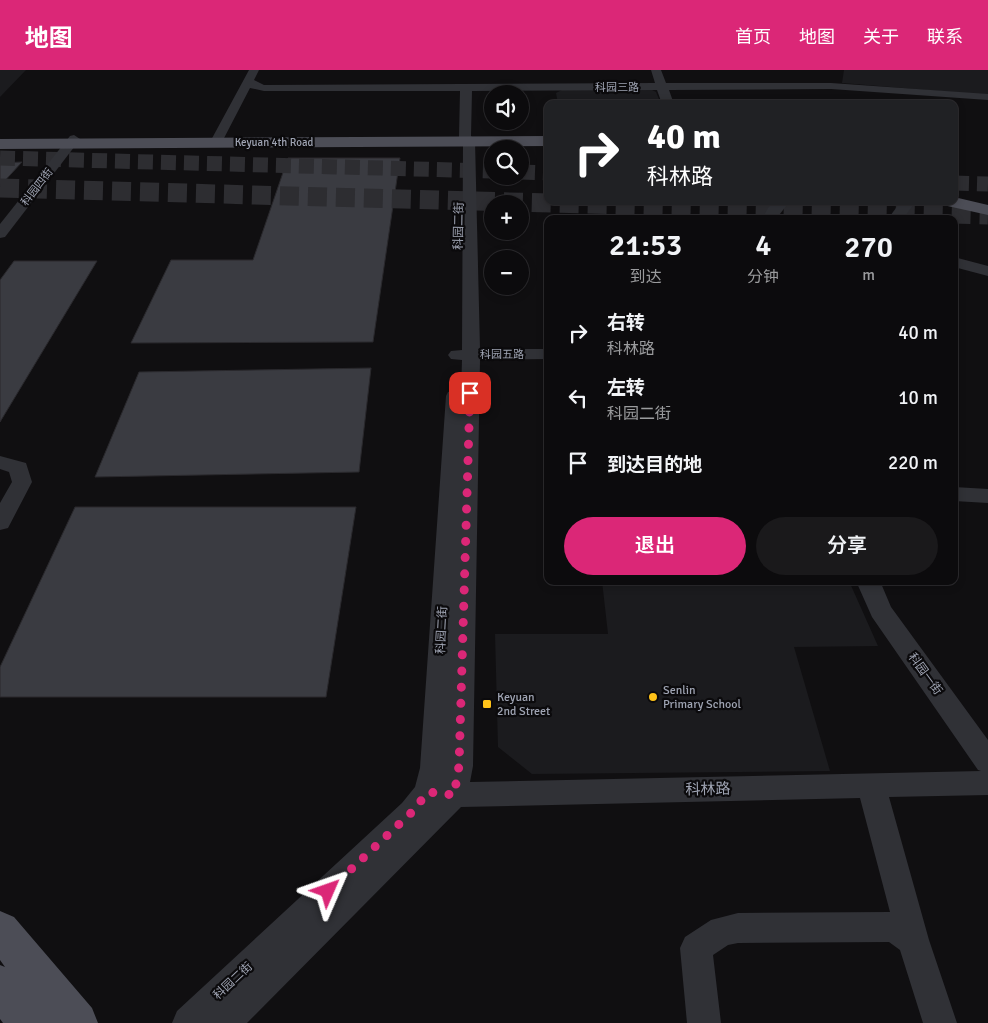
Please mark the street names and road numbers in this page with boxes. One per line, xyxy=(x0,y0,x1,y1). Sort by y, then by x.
street label: 科园三路 xyxy=(595,81,639,94)
street label: Keyuan 4th Road xyxy=(235,136,313,149)
street label: 科园四街 xyxy=(18,166,56,208)
street label: 科园二街 xyxy=(451,202,467,250)
street label: 科园五路 xyxy=(480,348,524,361)
street label: 科园二街 xyxy=(433,606,451,654)
street label: 科园一街 xyxy=(905,650,945,698)
street label: 科林路 xyxy=(685,780,731,798)
street label: 科园二街 xyxy=(210,959,256,1003)

